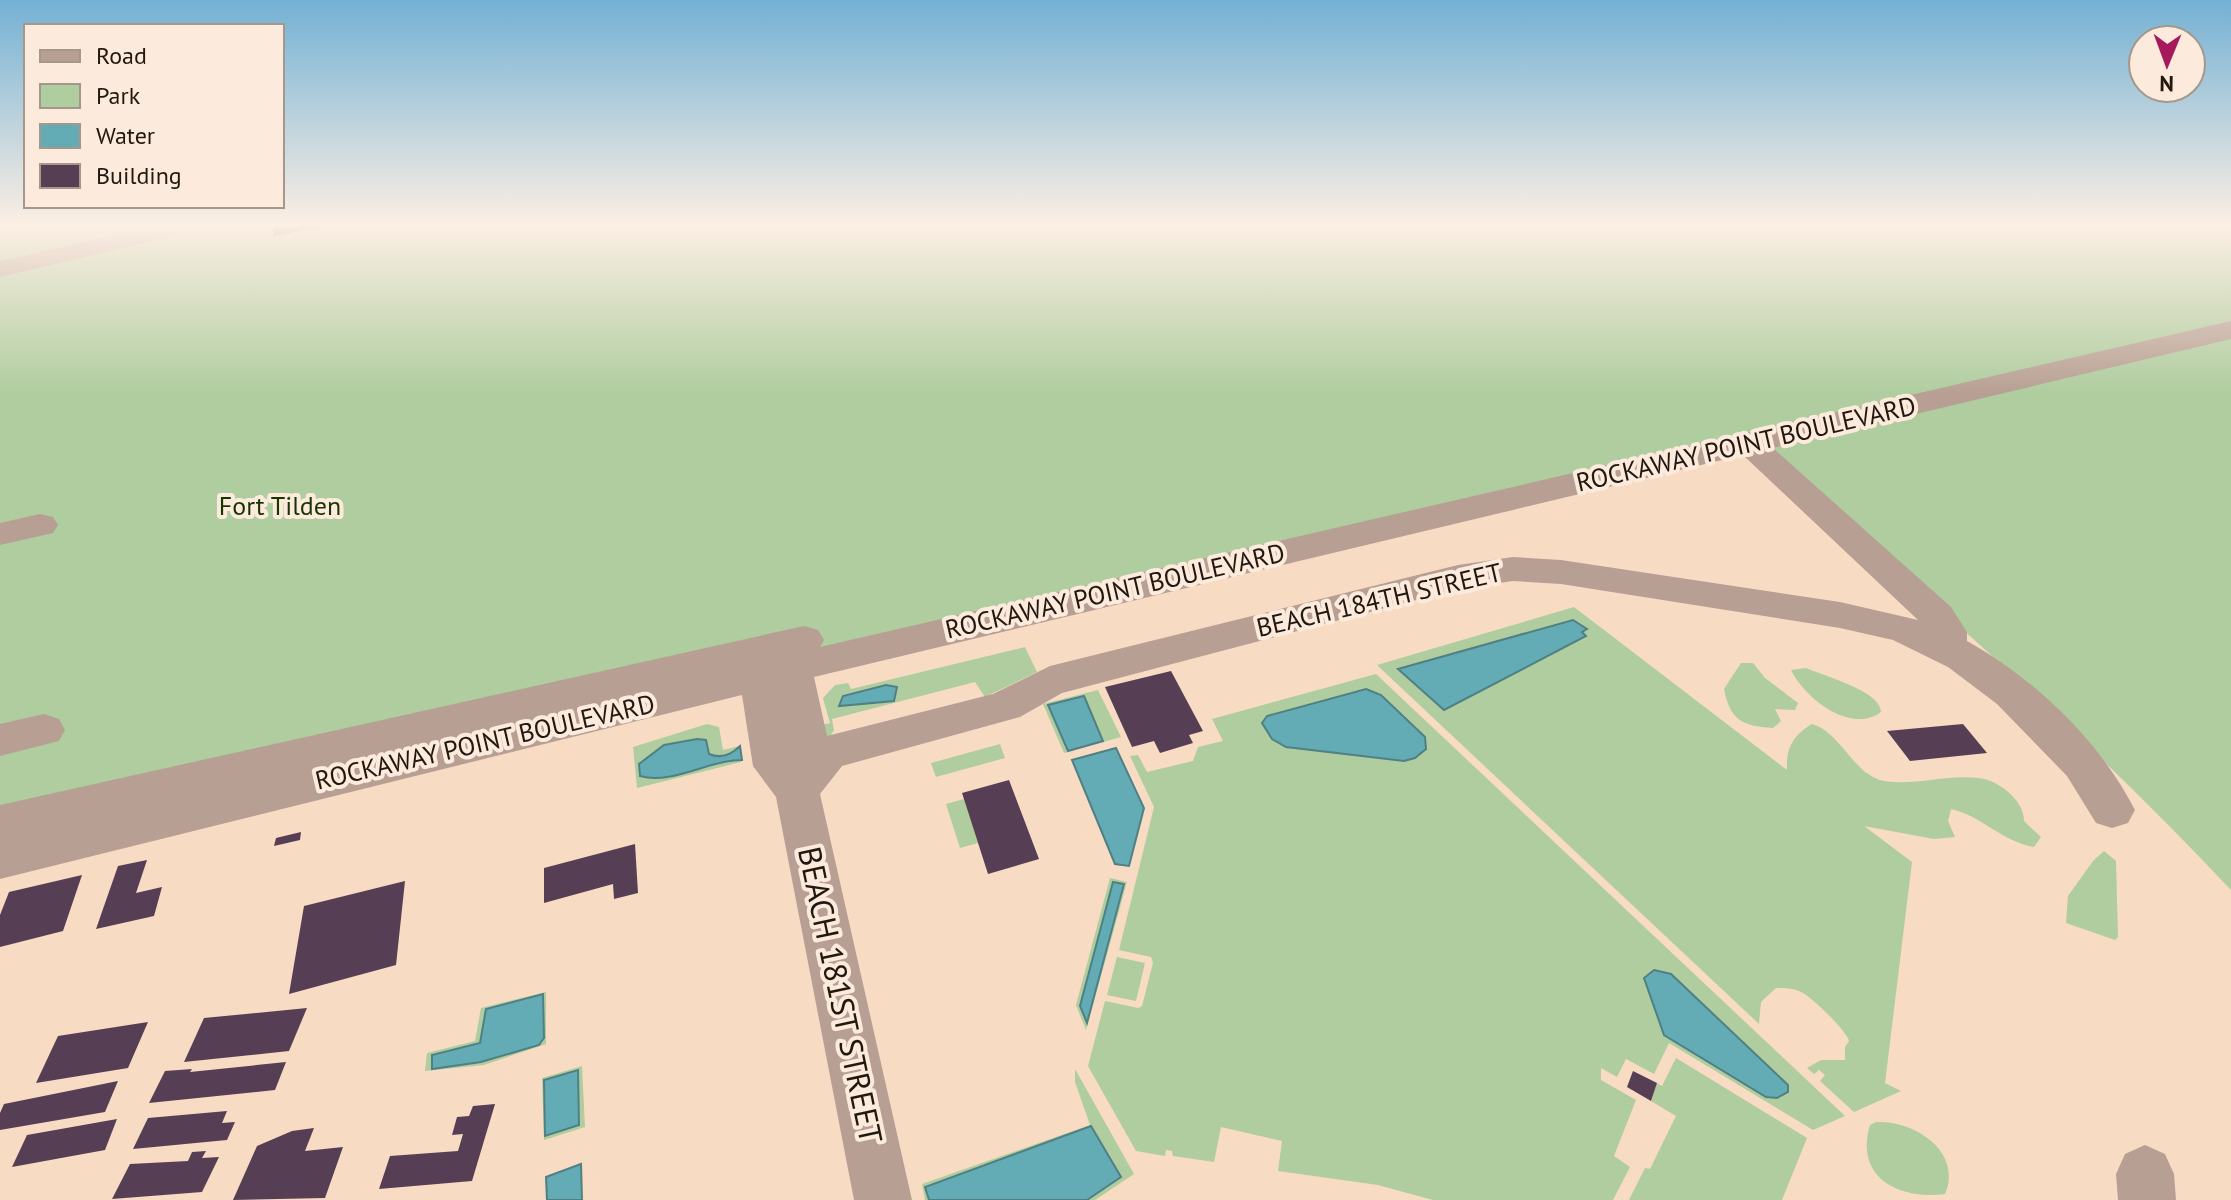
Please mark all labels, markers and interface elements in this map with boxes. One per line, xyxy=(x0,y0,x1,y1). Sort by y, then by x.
legend xyxy=(24,24,284,208)
north arrow xyxy=(2127,24,2207,104)
text: Road xyxy=(96,40,147,71)
text: N xyxy=(2159,70,2174,98)
text: Park xyxy=(96,80,141,111)
text: Water xyxy=(96,120,155,151)
text: Building xyxy=(96,160,182,191)
street label: ROCKAWAY POINT BOULEVARD xyxy=(1573,388,1919,499)
park label: Fort Tilden xyxy=(219,489,341,522)
street label: ROCKAWAY POINT BOULEVARD xyxy=(942,535,1288,646)
street label: BEACH 184TH STREET xyxy=(1253,555,1505,644)
street label: ROCKAWAY POINT BOULEVARD xyxy=(312,686,658,797)
street label: BEACH 181ST STREET xyxy=(789,843,893,1147)

